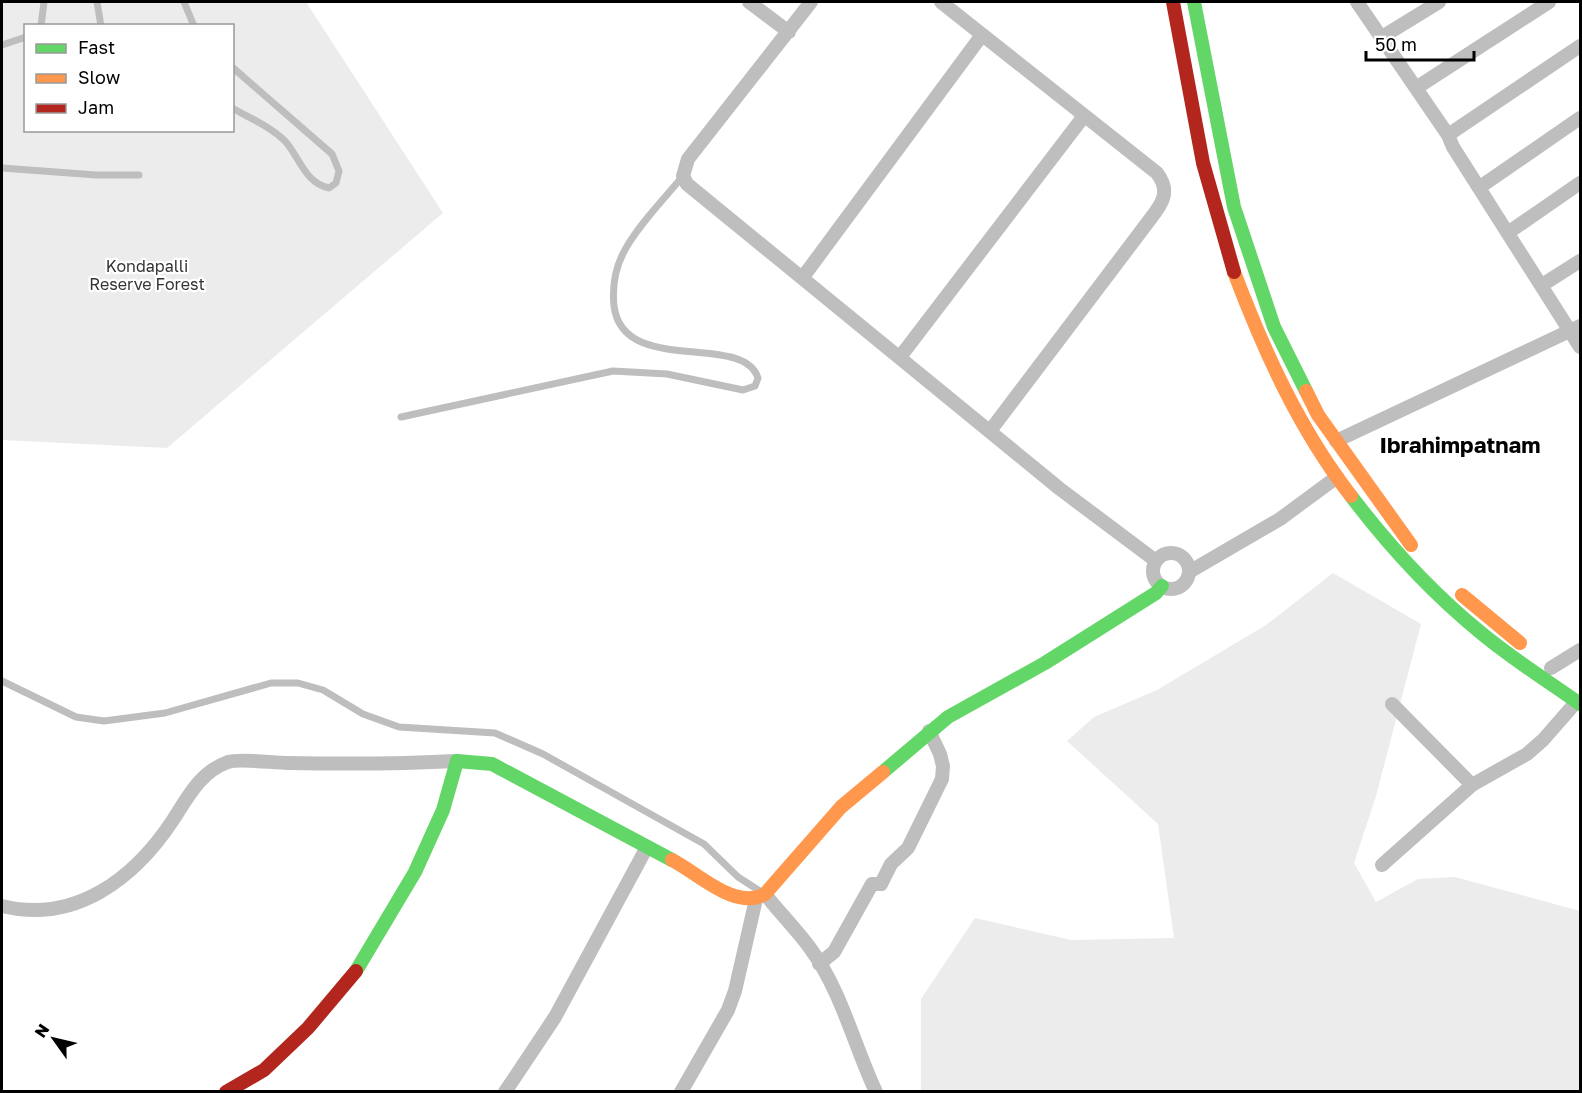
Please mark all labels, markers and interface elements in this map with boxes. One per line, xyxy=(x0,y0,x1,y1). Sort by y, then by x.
legend xyxy=(24,24,234,132)
scale bar xyxy=(1366,24,1474,62)
text: 50 m xyxy=(1375,33,1417,55)
text: Fast xyxy=(78,36,115,58)
text: Slow xyxy=(78,66,121,88)
text: Jam xyxy=(78,96,114,118)
park label: Kondapalli Reserve Forest xyxy=(89,256,205,294)
district label: Ibrahimpatnam xyxy=(1379,431,1541,458)
north arrow xyxy=(24,1009,84,1069)
text: N xyxy=(30,1020,53,1041)

